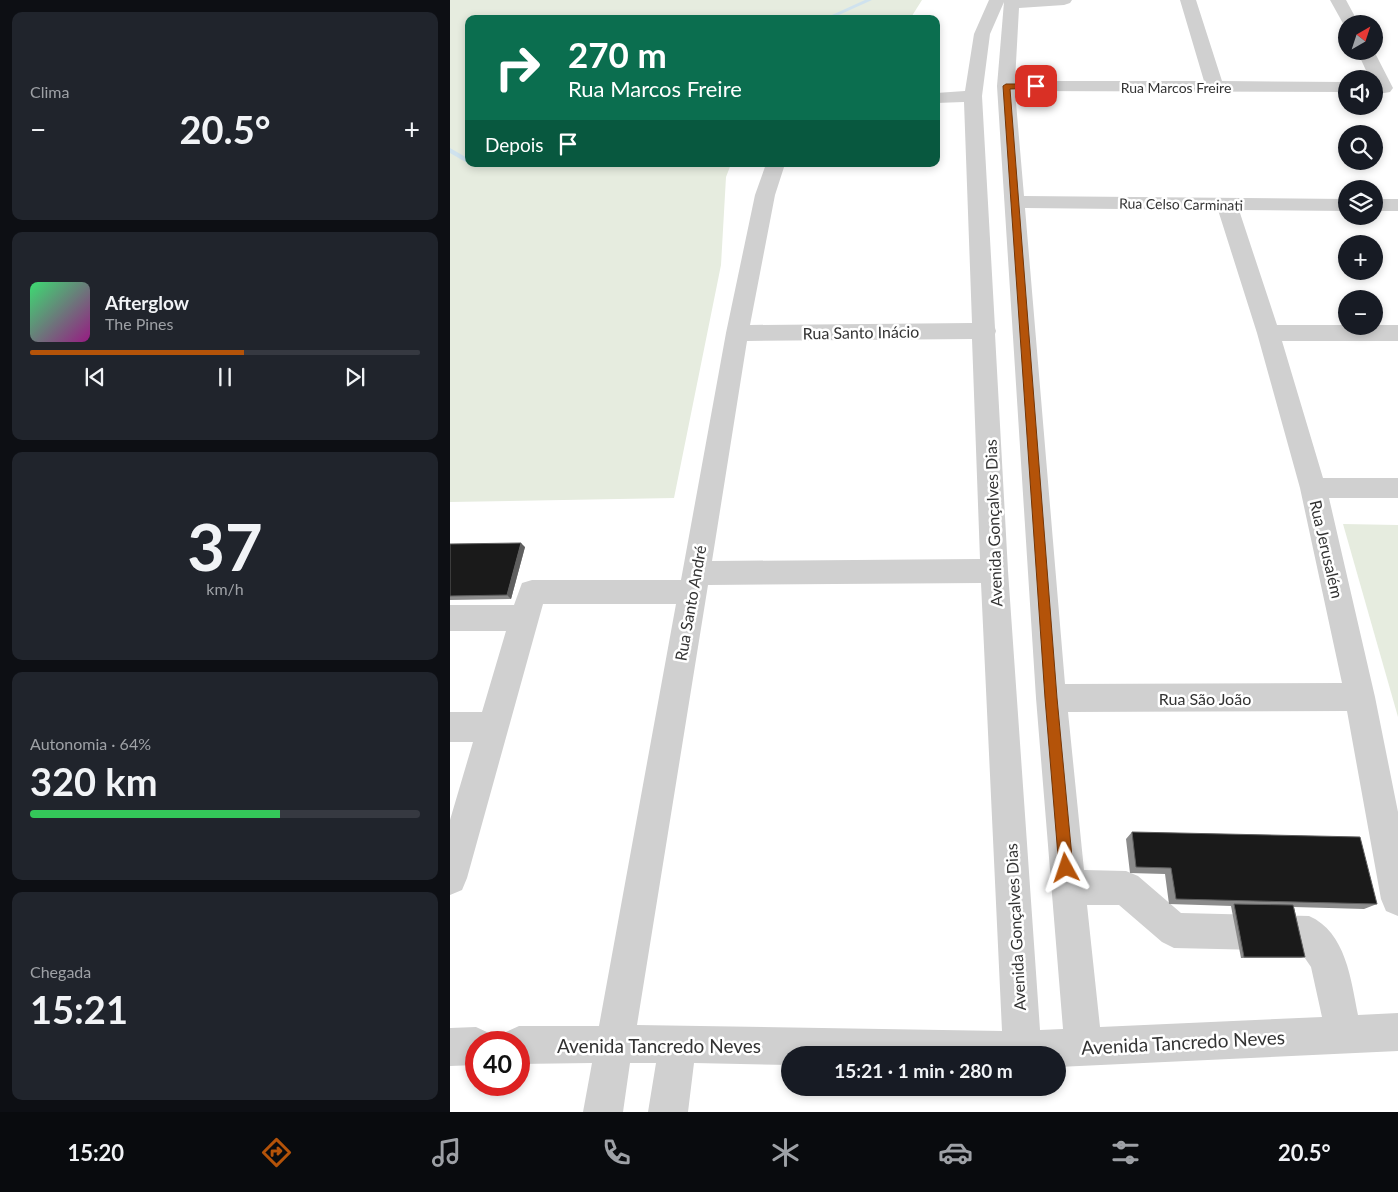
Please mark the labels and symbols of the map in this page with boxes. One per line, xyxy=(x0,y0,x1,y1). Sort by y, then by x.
north arrow xyxy=(1338,15,1382,60)
pin xyxy=(1015,65,1057,107)
street label: Rua Marcos Freire xyxy=(1121,79,1231,96)
street label: Rua Celso Carminati xyxy=(1119,194,1243,214)
street label: Rua Santo Inácio xyxy=(803,321,919,343)
street label: Avenida Gonçalves Dias xyxy=(981,439,1005,607)
street label: Rua Jerusalém xyxy=(1306,498,1348,600)
street label: Rua Santo André xyxy=(670,544,710,662)
street label: Rua São João xyxy=(1159,689,1251,708)
position arrow xyxy=(1039,841,1091,893)
street label: Avenida Gonçalves Dias xyxy=(1001,843,1029,1011)
street label: Avenida Tancredo Neves xyxy=(1081,1025,1285,1059)
speed limit sign: 40 xyxy=(465,1031,530,1096)
street label: Avenida Tancredo Neves xyxy=(557,1034,761,1057)

